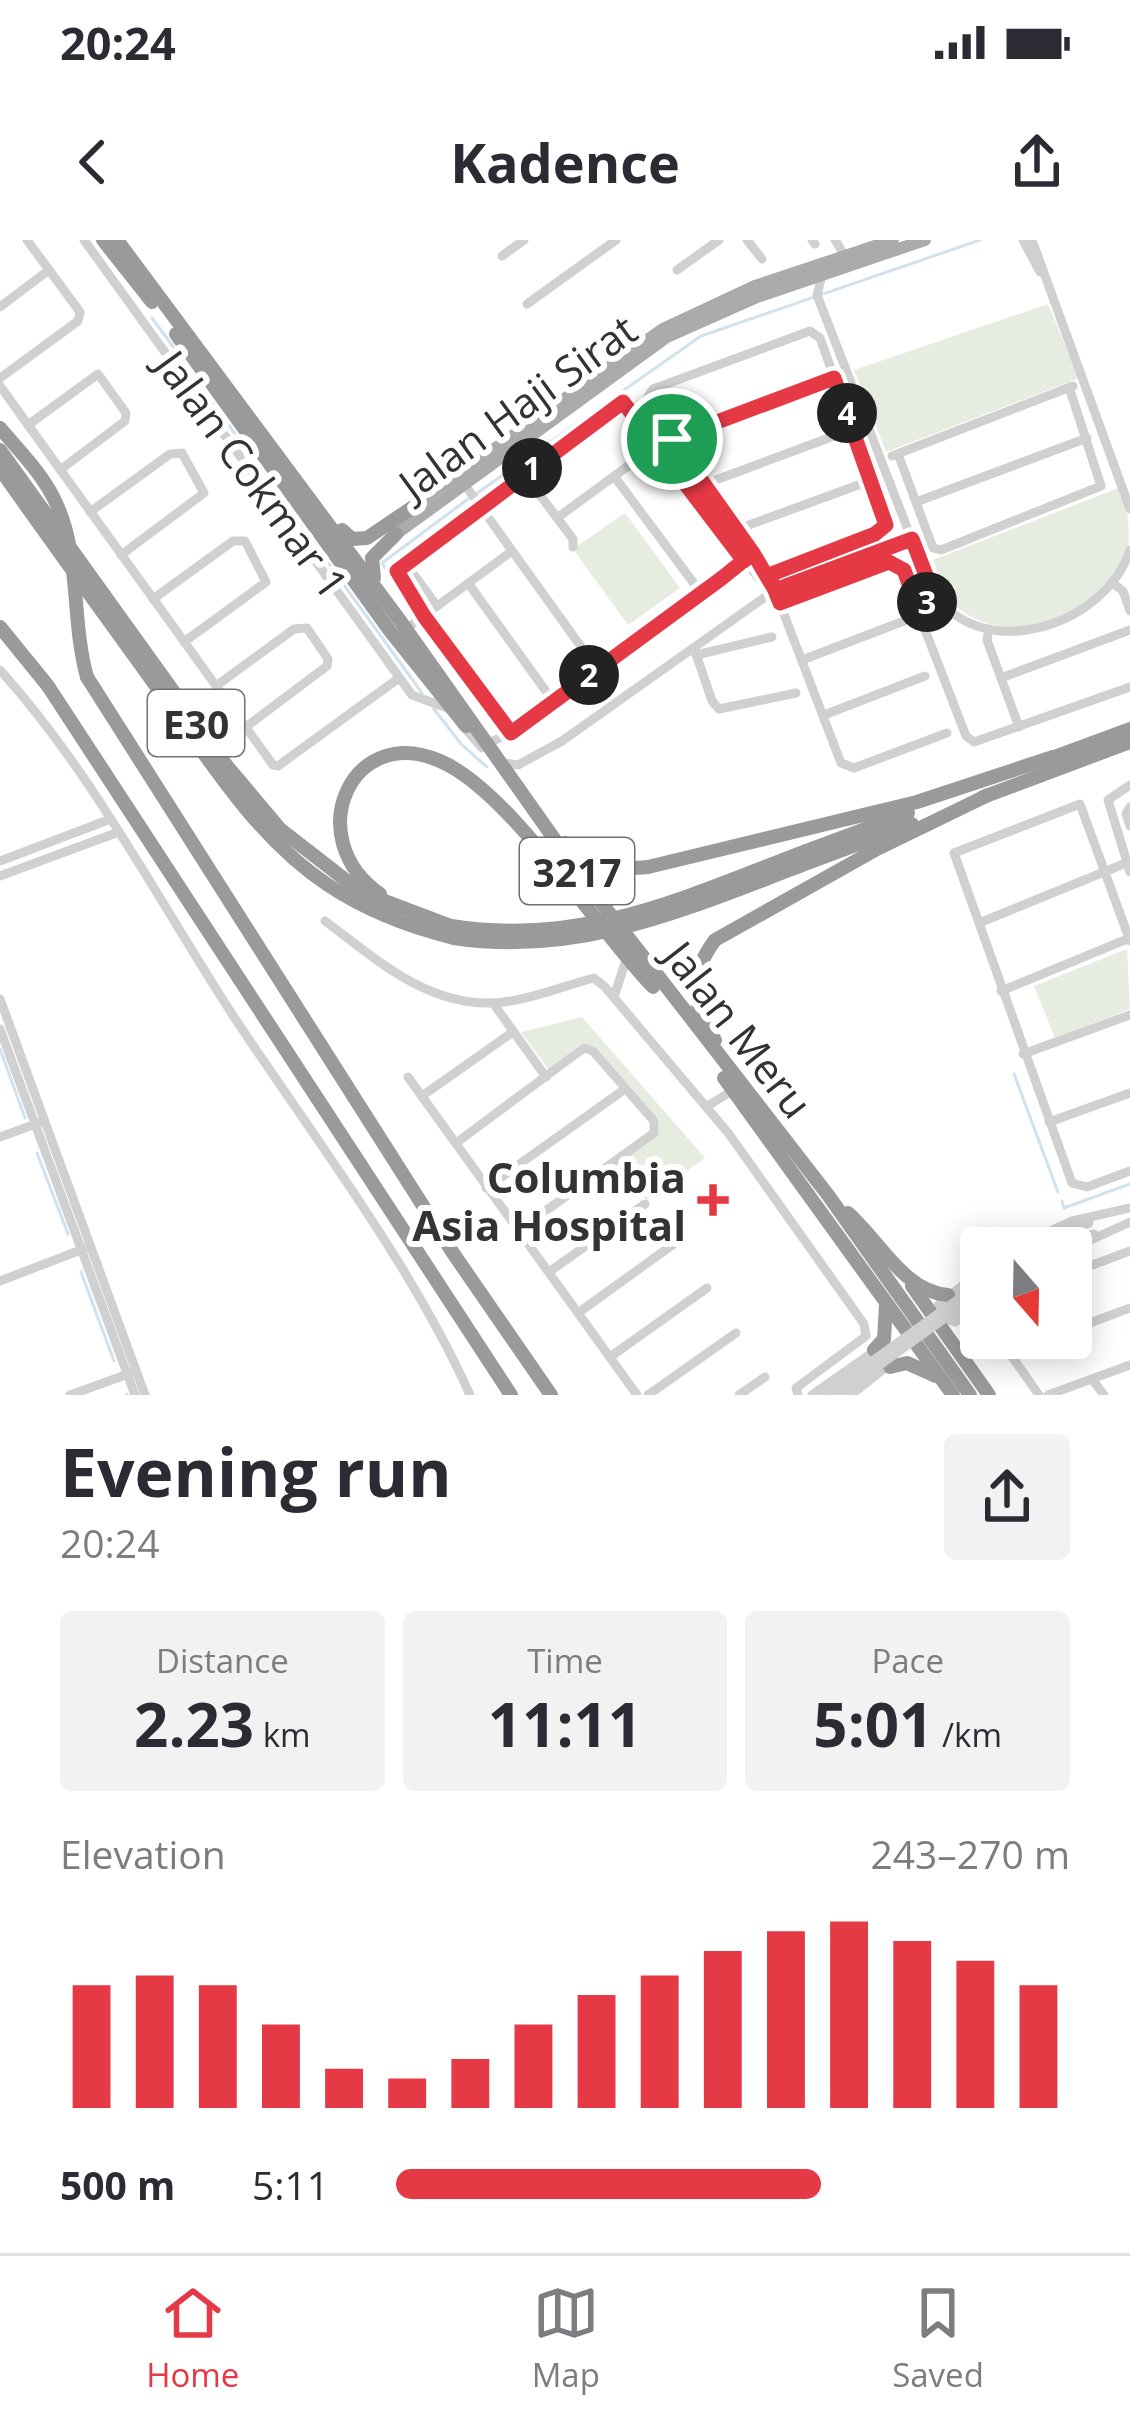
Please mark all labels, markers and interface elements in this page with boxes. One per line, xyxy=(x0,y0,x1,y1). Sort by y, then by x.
text: 20:24 xyxy=(60,12,176,73)
text: Kadence xyxy=(450,125,680,199)
icon: back xyxy=(60,129,126,195)
icon: share xyxy=(1004,129,1070,195)
street label: Jalan Haji Sirat xyxy=(383,300,647,514)
street label: Jalan Cokmar 1 xyxy=(141,335,362,609)
pin: 4 xyxy=(817,383,877,443)
pin xyxy=(621,388,723,490)
text: 4 xyxy=(838,390,856,435)
icon: arrive xyxy=(639,406,705,472)
pin: 1 xyxy=(502,438,562,498)
text: 1 xyxy=(523,445,541,490)
pin: 3 xyxy=(897,572,957,632)
text: 3 xyxy=(918,579,936,624)
pin: 2 xyxy=(559,645,619,705)
text: 2 xyxy=(580,652,598,697)
road number: E30 xyxy=(148,690,244,756)
road number: 3217 xyxy=(520,838,634,904)
street label: Jalan Meru xyxy=(650,926,826,1129)
place label: Columbia Asia Hospital xyxy=(412,1148,686,1253)
marker: Columbia Asia Hospital xyxy=(697,1184,729,1216)
north arrow xyxy=(960,1227,1092,1359)
map controls xyxy=(960,1227,1092,1359)
text: Evening run xyxy=(60,1426,452,1516)
button: share xyxy=(944,1434,1070,1560)
text: 20:24 xyxy=(60,1516,159,1569)
text: Distance xyxy=(156,1638,289,1683)
text: Time xyxy=(527,1638,603,1683)
text: Pace xyxy=(871,1638,944,1683)
text: 2.23 xyxy=(134,1683,254,1765)
text: 11:11 xyxy=(488,1683,642,1765)
text: 5:01 xyxy=(813,1683,933,1765)
text: km xyxy=(254,1712,311,1757)
text: /km xyxy=(933,1712,1002,1757)
text: Elevation xyxy=(60,1827,226,1880)
text: 243–270 m xyxy=(870,1827,1070,1880)
text: 500 m xyxy=(60,2158,175,2211)
text: 5:11 xyxy=(252,2158,329,2211)
tab: Home xyxy=(146,2280,239,2397)
tab: Map xyxy=(532,2280,600,2397)
tab: Saved xyxy=(892,2280,984,2397)

